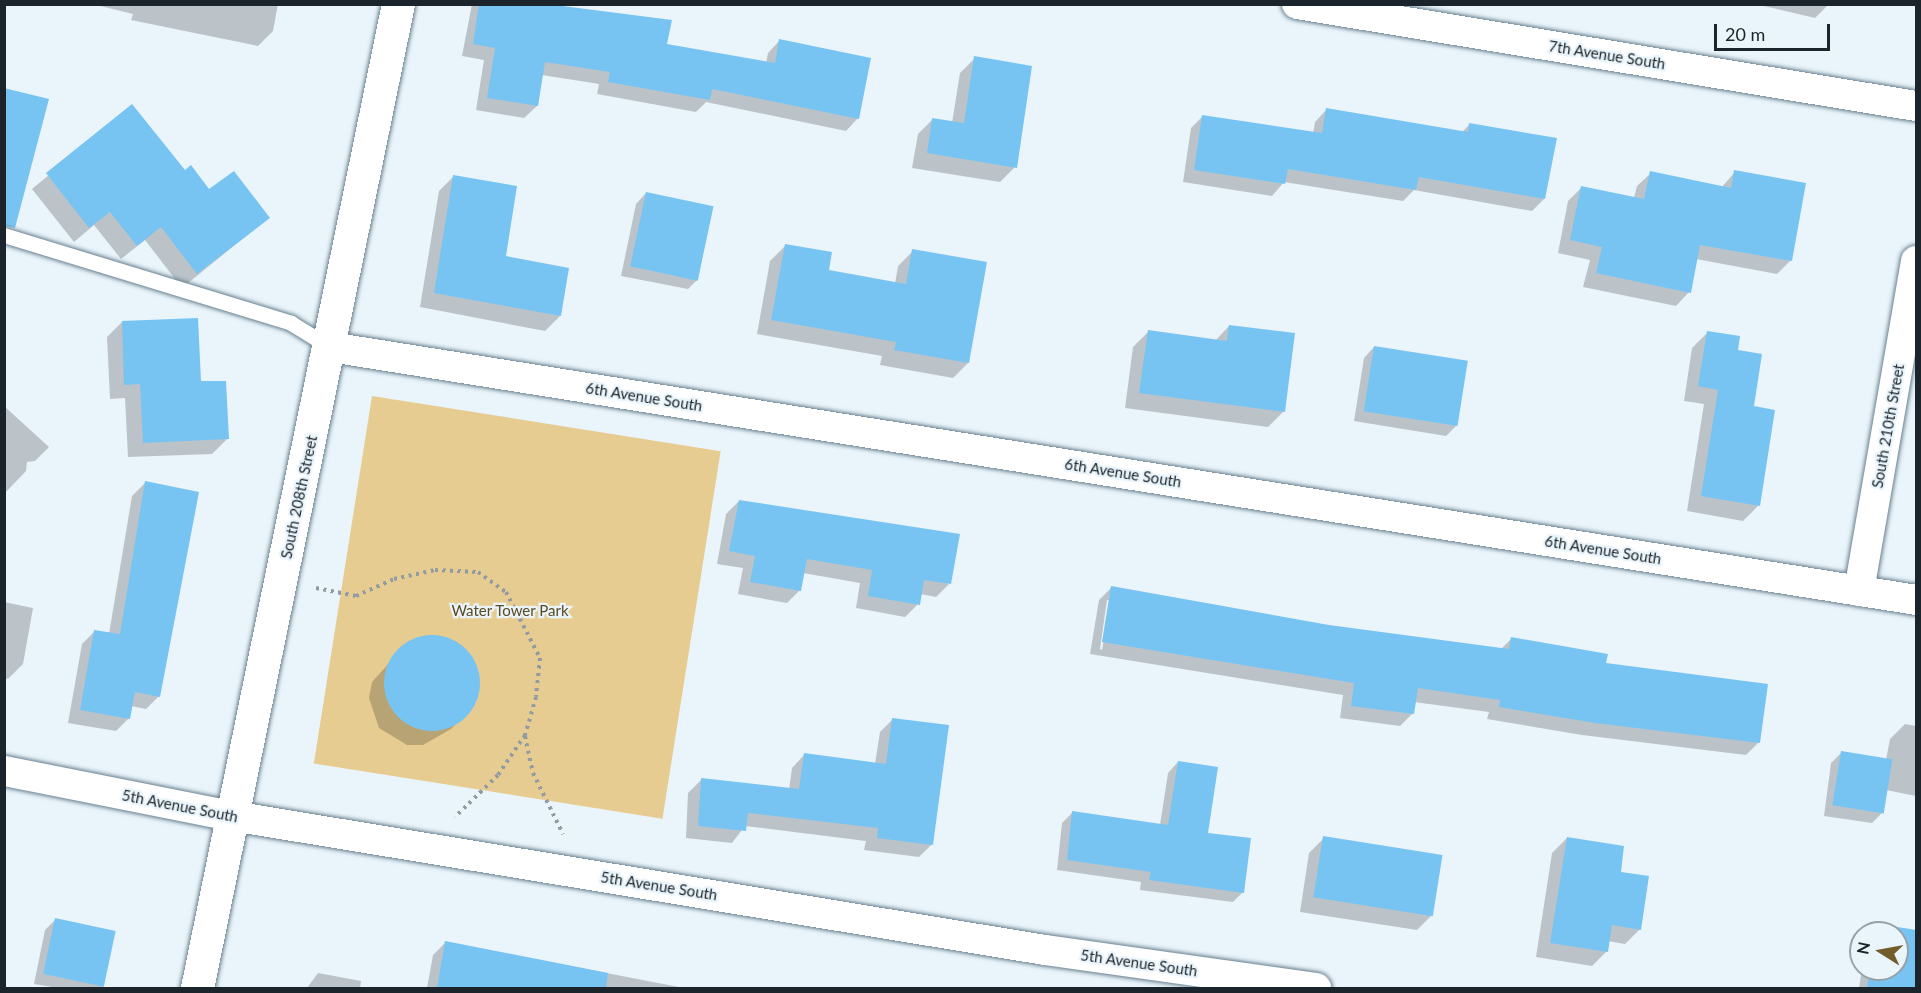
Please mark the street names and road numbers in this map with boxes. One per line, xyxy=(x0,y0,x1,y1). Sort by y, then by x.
street label: 7th Avenue South xyxy=(1547,37,1667,73)
street label: South 210th Street xyxy=(1868,363,1908,489)
street label: 6th Avenue South xyxy=(584,379,704,415)
street label: South 208th Street xyxy=(277,434,321,560)
street label: 6th Avenue South xyxy=(1063,455,1183,491)
street label: 6th Avenue South xyxy=(1543,532,1663,568)
street label: 5th Avenue South xyxy=(120,786,240,826)
street label: 5th Avenue South xyxy=(599,868,719,904)
street label: 5th Avenue South xyxy=(1079,946,1199,980)

